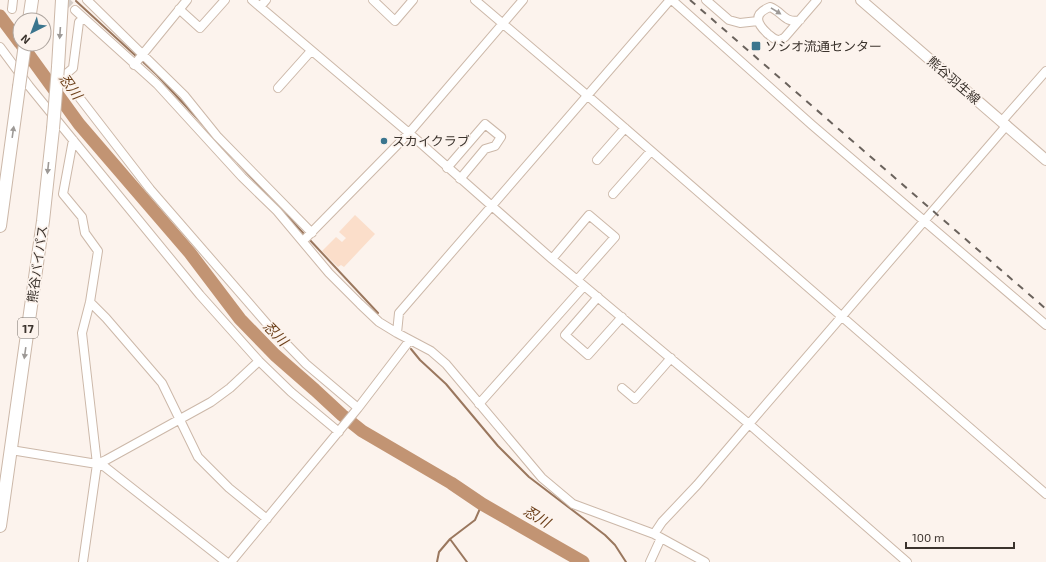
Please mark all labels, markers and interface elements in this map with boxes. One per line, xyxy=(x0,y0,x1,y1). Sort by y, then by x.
one-way arrow xyxy=(771,7,781,15)
north arrow xyxy=(12,12,52,52)
one-way arrow xyxy=(56,27,63,39)
text: N xyxy=(18,32,32,47)
place label: ソシオ流通センター xyxy=(765,38,882,54)
marker: ソシオ流通センター xyxy=(750,40,762,52)
street label: 熊谷羽生線 xyxy=(924,53,984,107)
water label: 忍川 xyxy=(56,70,87,104)
one-way arrow xyxy=(10,126,16,138)
place label: スカイクラブ xyxy=(392,133,470,149)
marker: スカイクラブ xyxy=(379,136,389,146)
one-way arrow xyxy=(45,162,52,174)
street label: 熊谷バイパス xyxy=(24,224,50,304)
water label: 忍川 xyxy=(260,317,293,350)
road number: 17 xyxy=(18,318,38,338)
one-way arrow xyxy=(22,347,28,359)
water label: 忍川 xyxy=(521,502,555,532)
scale bar xyxy=(906,524,1014,550)
text: 100 m xyxy=(912,530,944,544)

